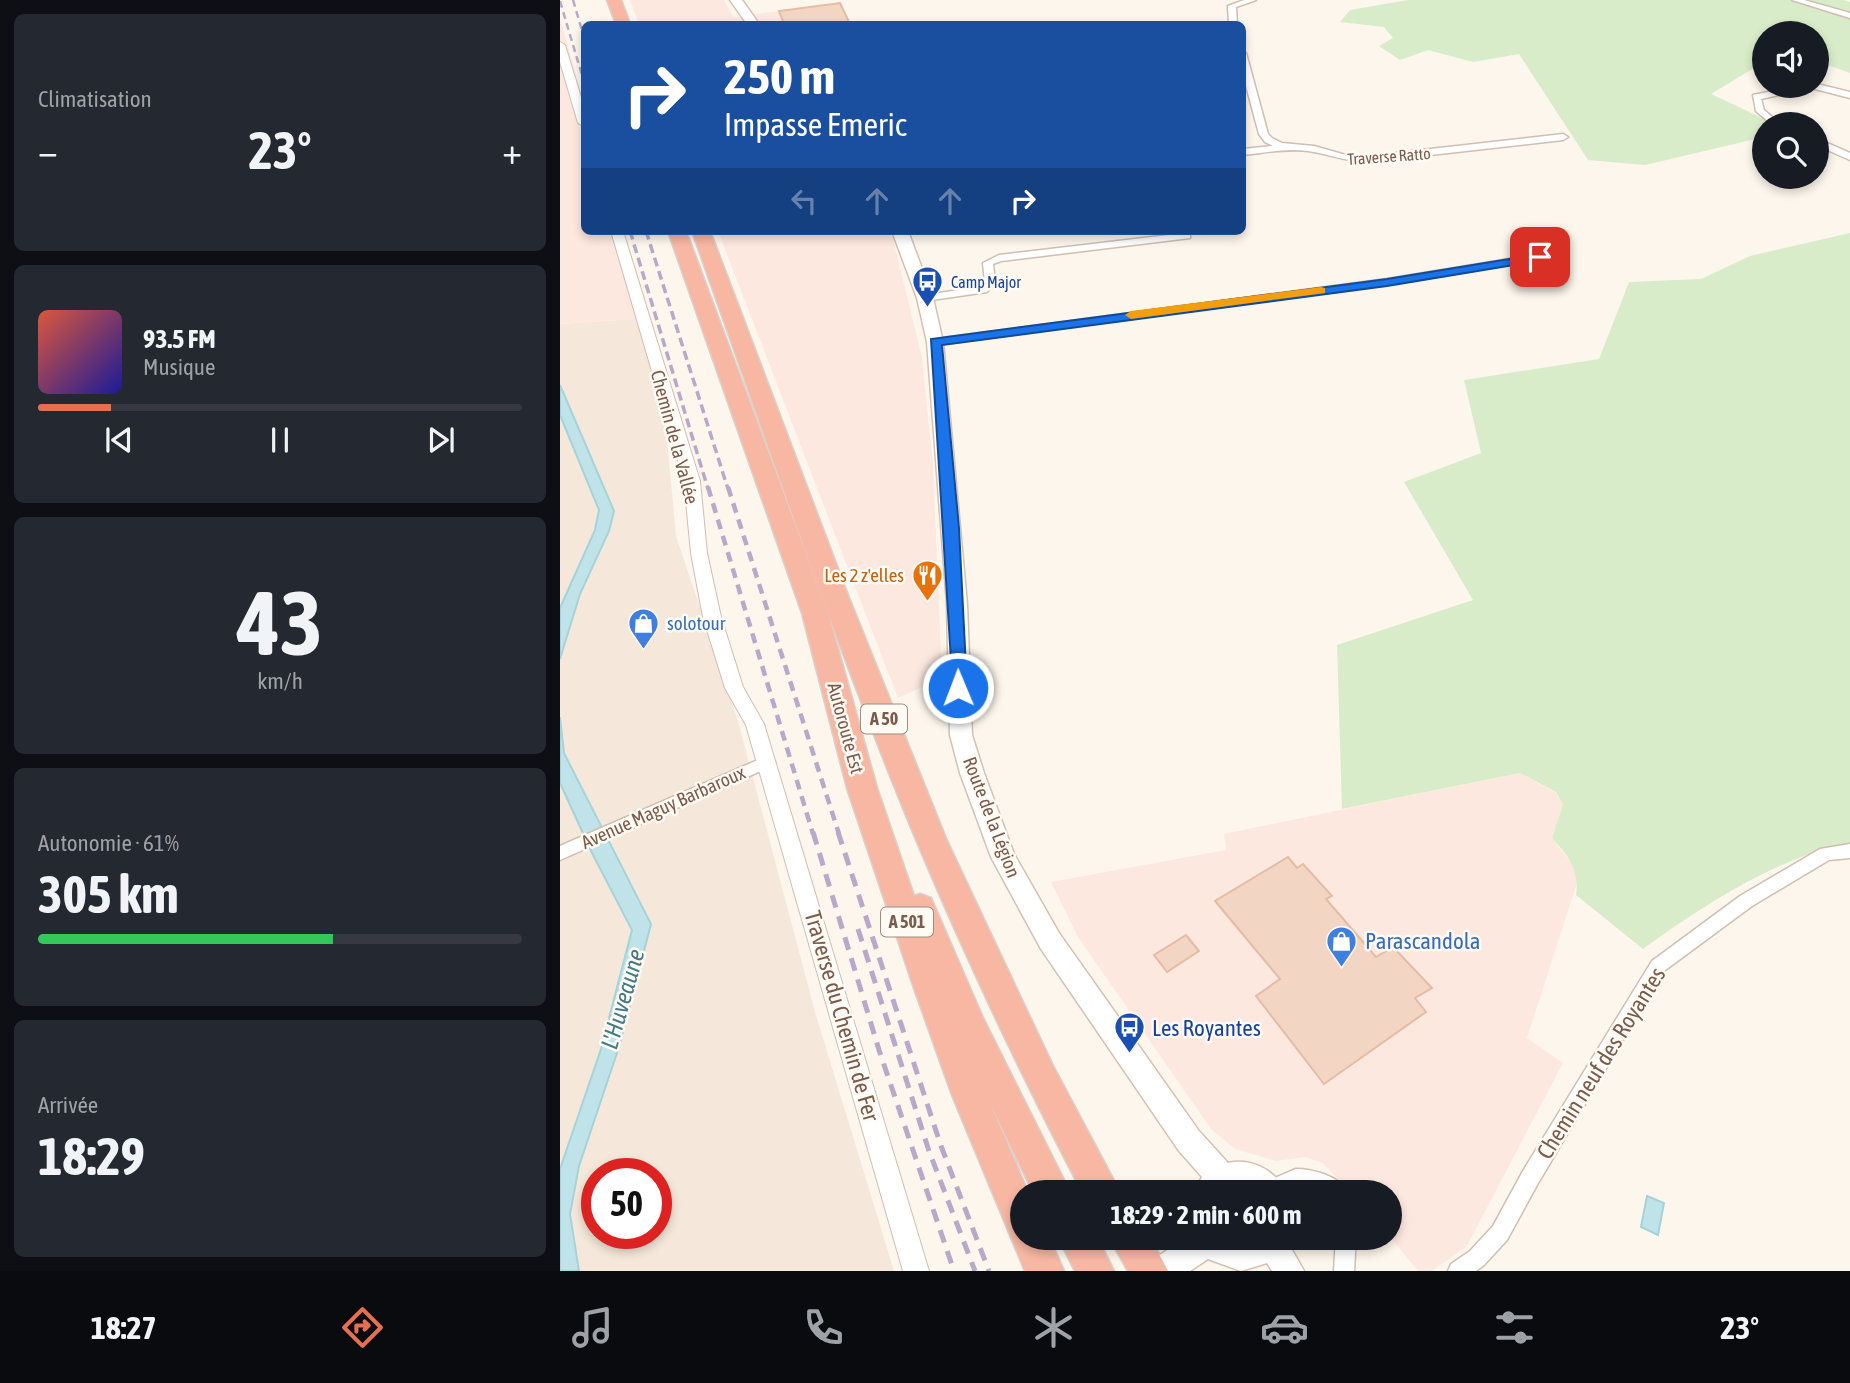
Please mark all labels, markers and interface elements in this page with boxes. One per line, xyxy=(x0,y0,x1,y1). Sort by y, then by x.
map controls xyxy=(1752,21,1829,189)
button: sound xyxy=(1752,21,1829,98)
text: 250 m xyxy=(724,48,835,104)
icon: right xyxy=(609,49,700,140)
text: Climatisation xyxy=(38,86,152,112)
text: Impasse Emeric xyxy=(724,106,907,143)
button: search xyxy=(1752,112,1829,189)
text: 23° xyxy=(248,120,312,180)
text: − xyxy=(38,129,58,172)
text: + xyxy=(502,129,522,172)
street label: Traverse Ratto xyxy=(1347,144,1431,168)
icon: left xyxy=(785,182,823,220)
icon: ahead xyxy=(858,182,896,220)
icon: ahead xyxy=(931,182,969,220)
icon: right xyxy=(1004,182,1042,220)
pin xyxy=(1510,227,1570,287)
icon: arrive xyxy=(1521,238,1559,276)
bus stop icon: Camp Major xyxy=(911,265,945,309)
place label: Camp Major xyxy=(951,273,1021,292)
text: 93.5 FM xyxy=(143,324,216,354)
text: Musique xyxy=(143,354,215,380)
street label: Chemin de la Vallée xyxy=(647,368,703,506)
icon: previous xyxy=(100,421,138,459)
icon: pause xyxy=(261,421,299,459)
icon: next xyxy=(422,421,460,459)
restaurant icon: Les 2 z'elles xyxy=(910,558,944,602)
place label: Les 2 z'elles xyxy=(824,564,904,586)
text: 43 xyxy=(237,570,323,674)
shop icon: solotour xyxy=(627,606,661,650)
place label: solotour xyxy=(667,612,726,634)
position arrow xyxy=(921,651,995,725)
text: km/h xyxy=(257,668,303,694)
street label: Autoroute Est xyxy=(823,680,869,776)
road number: A 50 xyxy=(861,704,907,734)
street label: Route de la Légion xyxy=(959,754,1025,880)
street label: Avenue Maguy Barbaroux xyxy=(578,761,749,853)
text: Autonomie · 61% xyxy=(38,830,179,856)
text: 305 km xyxy=(38,864,179,924)
street label: Traverse du Chemin de Fer xyxy=(799,908,885,1125)
road number: A 501 xyxy=(881,908,933,937)
shop icon: Parascandola xyxy=(1325,924,1359,968)
place label: Parascandola xyxy=(1365,928,1481,954)
water label: L'Huveaune xyxy=(595,946,650,1052)
street label: Chemin neuf des Royantes xyxy=(1531,962,1671,1164)
bus stop icon: Les Royantes xyxy=(1112,1011,1146,1055)
place label: Les Royantes xyxy=(1152,1015,1261,1041)
text: Arrivée xyxy=(38,1092,98,1118)
text: 18:29 xyxy=(38,1126,145,1186)
speed limit sign: 50 xyxy=(581,1158,672,1249)
text: 18:29 · 2 min · 600 m xyxy=(1111,1200,1301,1230)
icon: directions xyxy=(338,1303,387,1352)
icon: music xyxy=(568,1303,617,1352)
icon: phone xyxy=(799,1303,848,1352)
icon: climate xyxy=(1029,1303,1078,1352)
icon: car xyxy=(1260,1303,1309,1352)
icon: filters xyxy=(1490,1303,1539,1352)
text: 18:27 xyxy=(91,1309,157,1346)
text: 23° xyxy=(1720,1309,1759,1346)

